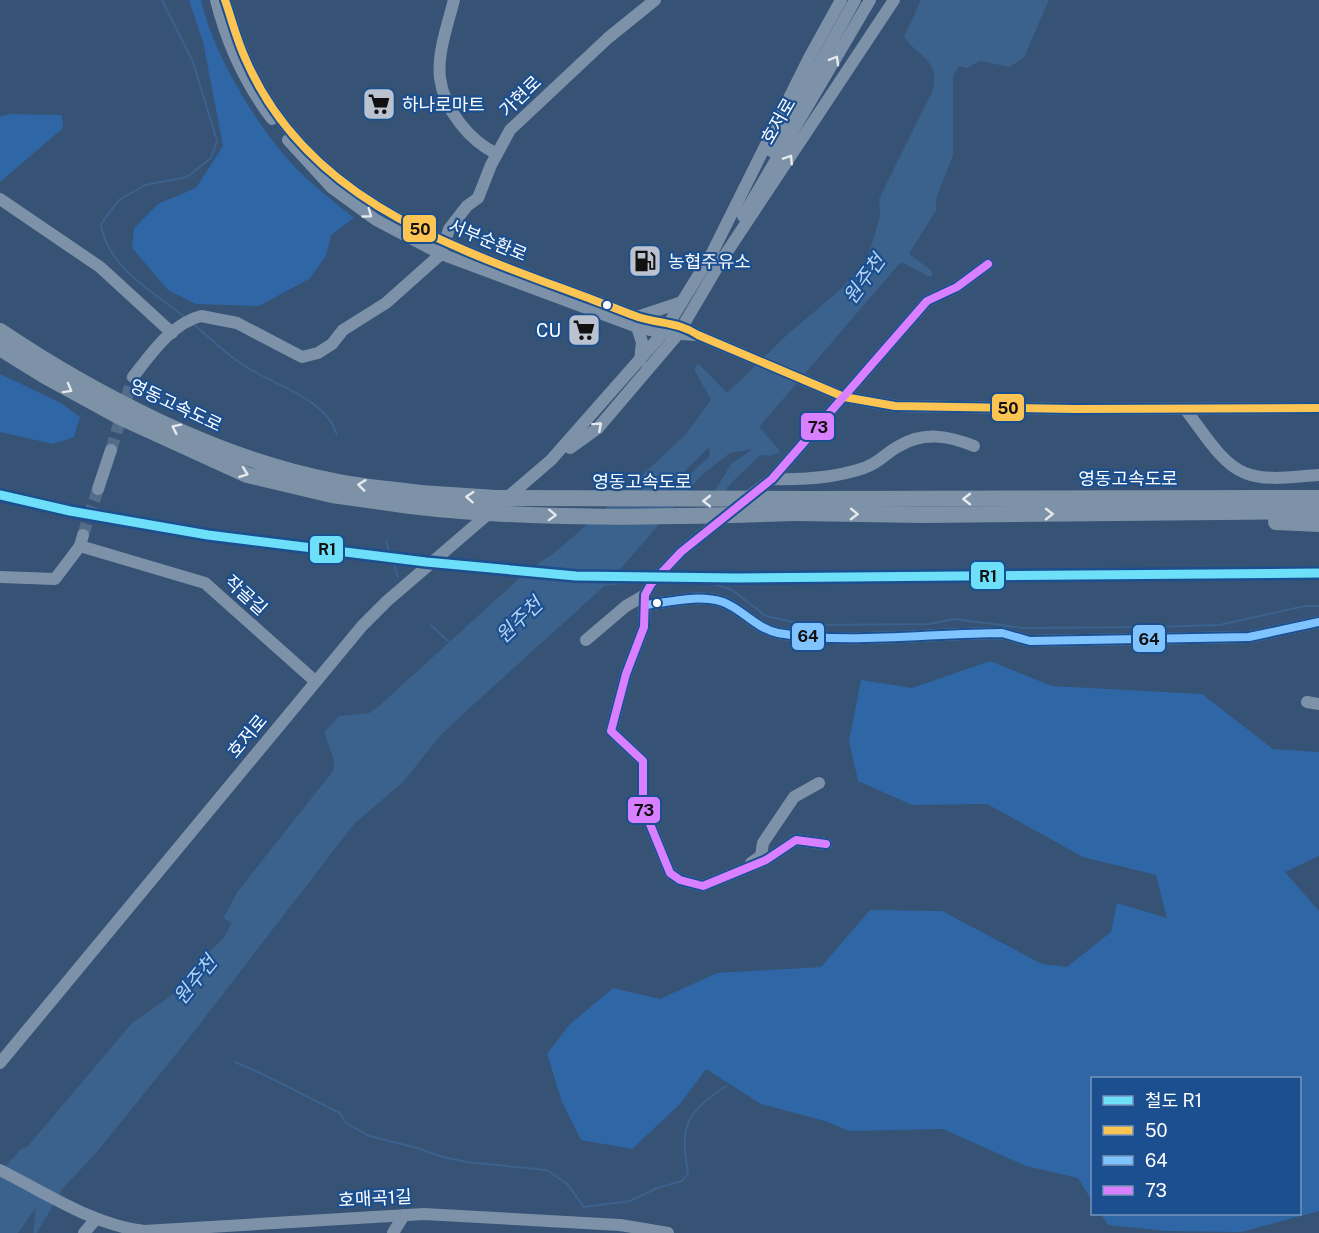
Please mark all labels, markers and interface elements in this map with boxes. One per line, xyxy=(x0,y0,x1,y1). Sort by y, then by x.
one-way arrow xyxy=(827,56,839,66)
street label: 가현로 xyxy=(495,71,545,121)
supermarket icon: 하나로마트 xyxy=(361,86,397,122)
place label: 하나로마트 xyxy=(402,94,485,115)
street label: 호저로 xyxy=(756,94,800,148)
one-way arrow xyxy=(782,155,794,165)
one-way arrow xyxy=(361,207,372,218)
line badge: 50 xyxy=(402,214,437,243)
street label: 서부순환로 xyxy=(446,215,530,265)
text: 50 xyxy=(409,220,431,239)
fuel station icon: 농협주유소 xyxy=(627,243,663,279)
water label: 원주천 xyxy=(838,248,891,308)
place label: 농협주유소 xyxy=(668,251,751,272)
unlabelled marker xyxy=(601,299,613,311)
supermarket icon: CU xyxy=(566,312,602,348)
place label: CU xyxy=(536,320,561,341)
street label: 영동고속도로 xyxy=(127,374,225,436)
one-way arrow xyxy=(62,382,72,393)
line badge: 50 xyxy=(991,393,1025,422)
text: 50 xyxy=(997,399,1019,418)
line badge: 73 xyxy=(800,412,835,441)
text: 73 xyxy=(808,418,828,437)
one-way arrow xyxy=(592,422,602,433)
one-way arrow xyxy=(171,424,182,436)
one-way arrow xyxy=(238,465,249,478)
street label: 영동고속도로 xyxy=(1078,468,1178,489)
street label: 영동고속도로 xyxy=(592,471,692,492)
one-way arrow xyxy=(357,479,366,492)
one-way arrow xyxy=(465,490,474,503)
one-way arrow xyxy=(962,493,971,505)
one-way arrow xyxy=(702,495,711,507)
one-way arrow xyxy=(548,508,557,521)
one-way arrow xyxy=(850,508,859,520)
one-way arrow xyxy=(1045,508,1054,520)
line badge: R1 xyxy=(309,535,344,564)
text: R1 xyxy=(318,540,336,559)
line badge: R1 xyxy=(970,561,1005,590)
text: R1 xyxy=(979,567,997,586)
street label: 작골길 xyxy=(221,571,271,619)
water label: 원주천 xyxy=(491,590,549,648)
unlabelled marker xyxy=(651,597,663,609)
line badge: 64 xyxy=(791,622,825,651)
line badge: 64 xyxy=(1132,624,1166,653)
text: 64 xyxy=(797,627,819,646)
text: 64 xyxy=(1138,630,1160,649)
street label: 호저로 xyxy=(223,710,271,762)
line badge: 73 xyxy=(627,796,661,824)
text: 73 xyxy=(634,801,654,820)
water label: 원주천 xyxy=(168,949,223,1009)
legend xyxy=(1091,1077,1301,1215)
text: 철도 R1 xyxy=(1145,1090,1202,1111)
text: 50 xyxy=(1145,1120,1168,1141)
text: 64 xyxy=(1145,1150,1168,1171)
text: 73 xyxy=(1145,1180,1167,1201)
street label: 호매곡1길 xyxy=(338,1186,412,1210)

